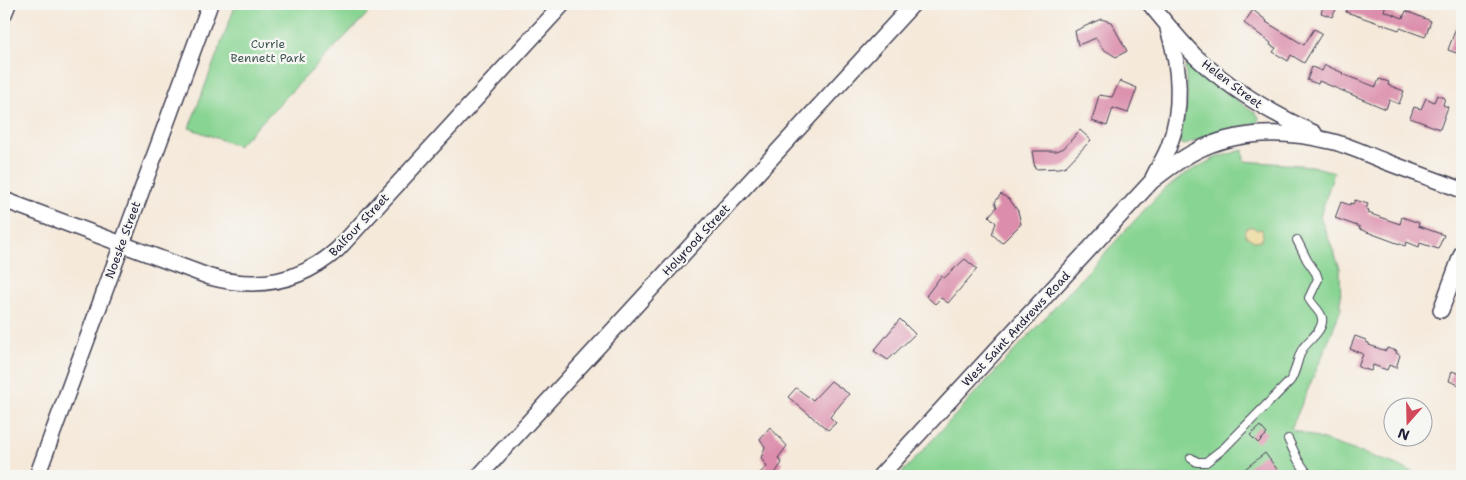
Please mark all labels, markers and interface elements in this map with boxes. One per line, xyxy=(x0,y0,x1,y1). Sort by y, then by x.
park label: Currie Bennett Park xyxy=(230,36,306,66)
street label: Helen Street xyxy=(1198,56,1266,112)
street label: Balfour Street xyxy=(326,190,392,260)
street label: Noeske Street xyxy=(102,199,144,281)
street label: Holyrood Street xyxy=(659,201,733,279)
street label: West Saint Andrews Road xyxy=(958,268,1074,390)
north arrow xyxy=(1384,398,1434,448)
text: N xyxy=(1395,424,1412,445)

